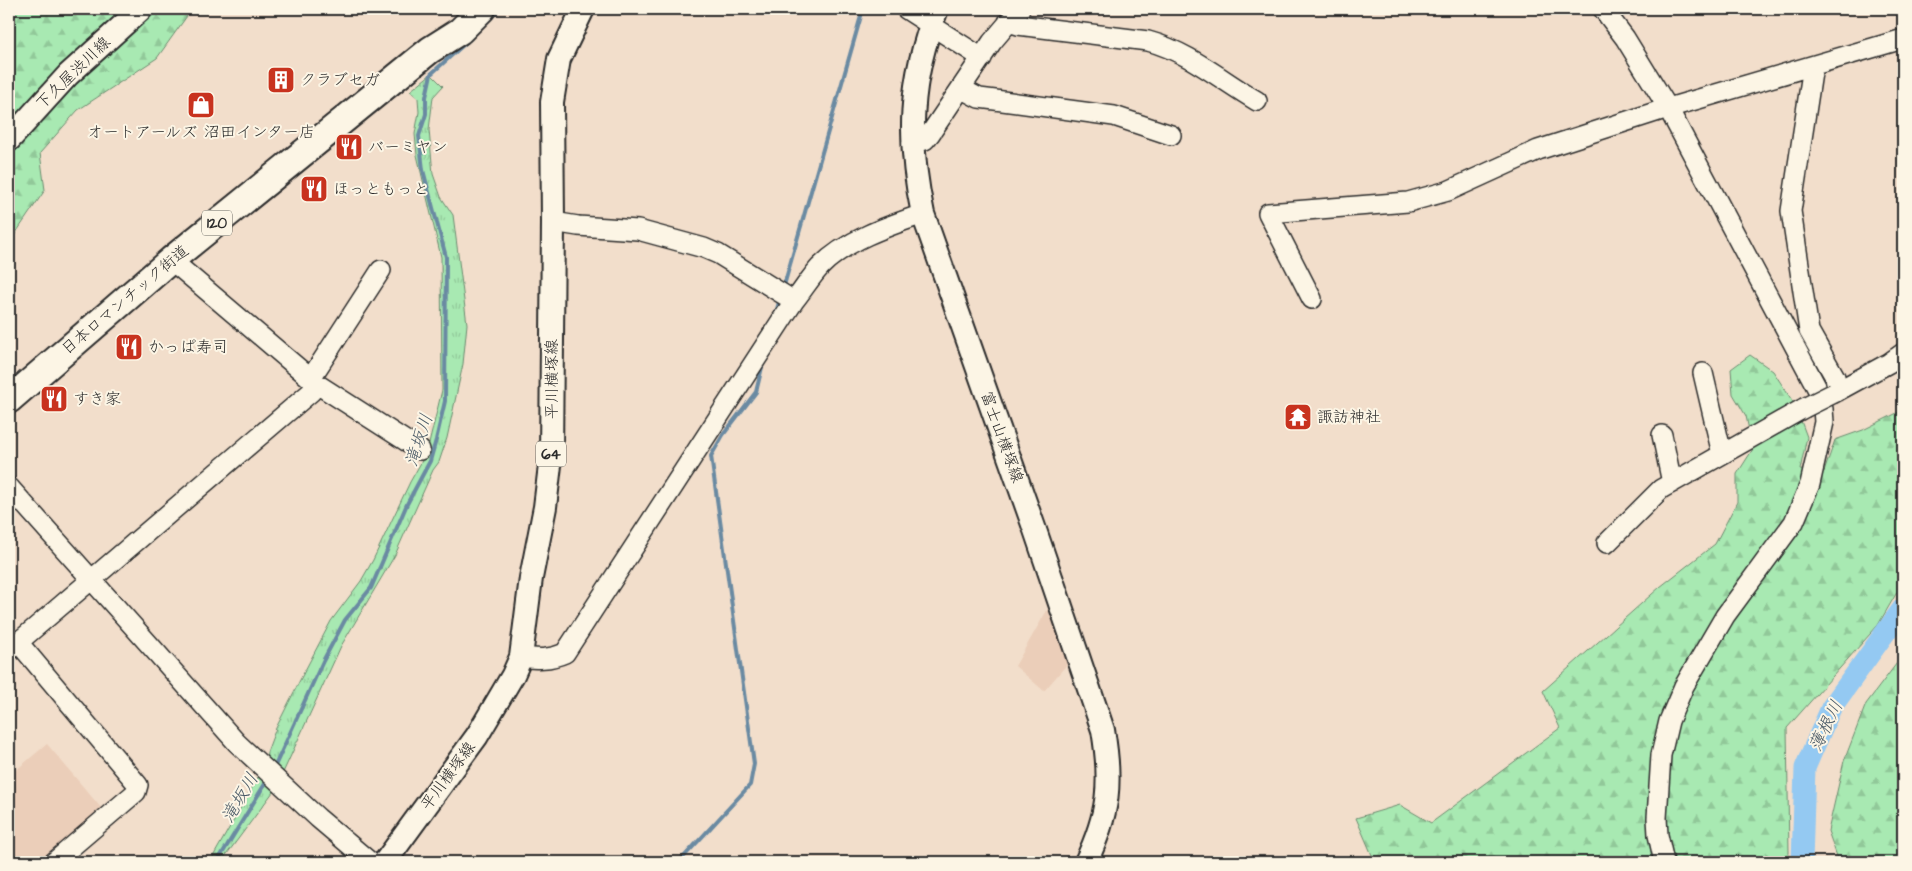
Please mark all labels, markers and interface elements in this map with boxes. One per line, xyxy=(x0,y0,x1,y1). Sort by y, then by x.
street label: 下久屋渋川線 xyxy=(31,32,115,114)
building icon: クラブセガ xyxy=(266,65,296,95)
place label: クラブセガ xyxy=(300,69,380,91)
shop icon: オートアールズ 沼田インター店 xyxy=(186,90,216,120)
place label: オートアールズ 沼田インター店 xyxy=(87,121,315,143)
restaurant icon: バーミヤン xyxy=(334,132,364,162)
place label: バーミヤン xyxy=(368,136,448,158)
restaurant icon: ほっともっと xyxy=(299,174,329,204)
place label: ほっともっと xyxy=(333,178,429,200)
road number: 120 xyxy=(202,210,232,236)
street label: 日本ロマンチック街道 xyxy=(57,240,193,360)
restaurant icon: かっぱ寿司 xyxy=(114,332,144,362)
place label: かっぱ寿司 xyxy=(148,336,228,358)
street label: 平川横塚線 xyxy=(541,339,563,419)
restaurant icon: すき家 xyxy=(39,384,69,414)
place label: すき家 xyxy=(73,388,121,410)
street label: 富士山横塚線 xyxy=(975,388,1029,486)
temple icon: 諏訪神社 xyxy=(1283,402,1313,432)
place label: 諏訪神社 xyxy=(1317,406,1381,428)
water label: 滝坂川 xyxy=(399,410,439,470)
road number: 64 xyxy=(536,442,566,466)
water label: 薄根川 xyxy=(1803,696,1849,756)
street label: 平川横塚線 xyxy=(416,737,480,815)
water label: 滝坂川 xyxy=(215,768,265,828)

